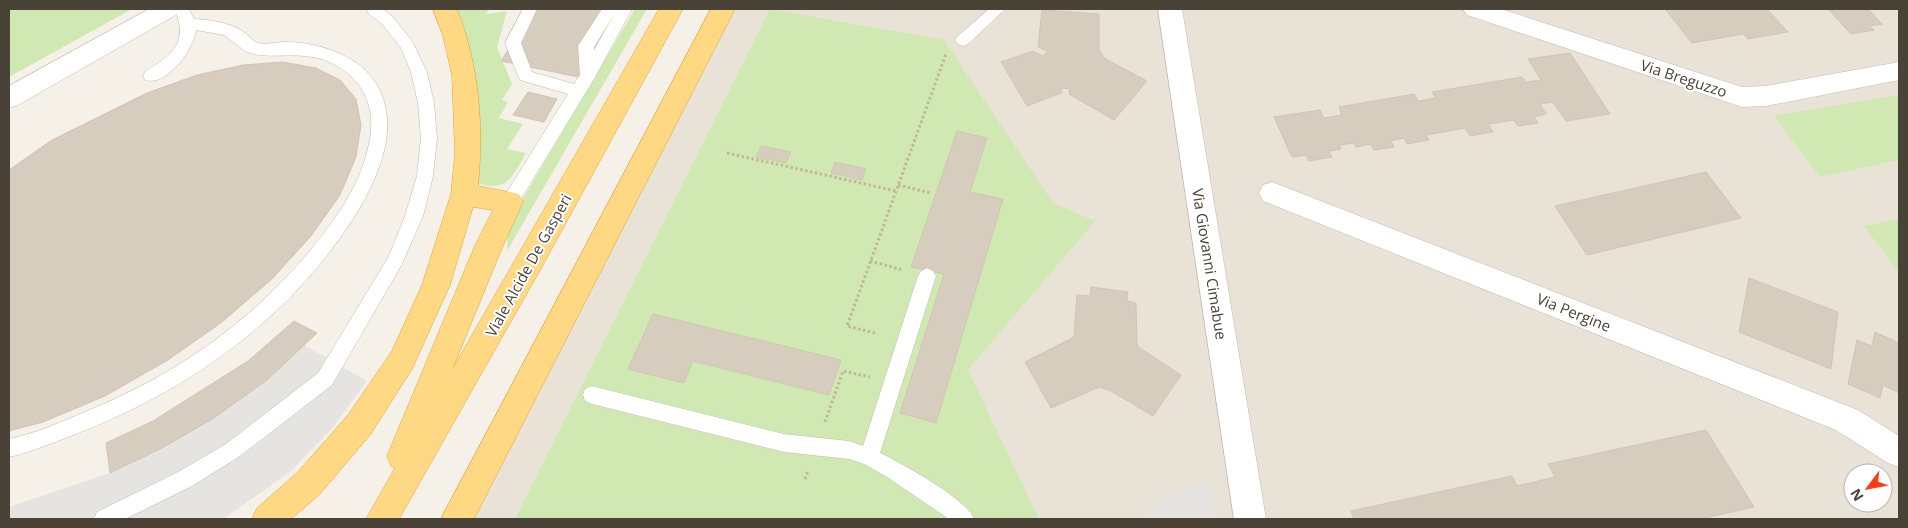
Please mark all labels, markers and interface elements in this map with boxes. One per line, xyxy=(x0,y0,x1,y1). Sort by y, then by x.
street label: Via Breguzzo xyxy=(1638,55,1730,101)
street label: Via Giovanni Cimabue xyxy=(1188,187,1232,341)
street label: Viale Alcide De Gasperi xyxy=(480,190,576,340)
street label: Via Pergine xyxy=(1534,288,1614,336)
north arrow xyxy=(1843,463,1893,513)
text: N xyxy=(1845,485,1868,505)

